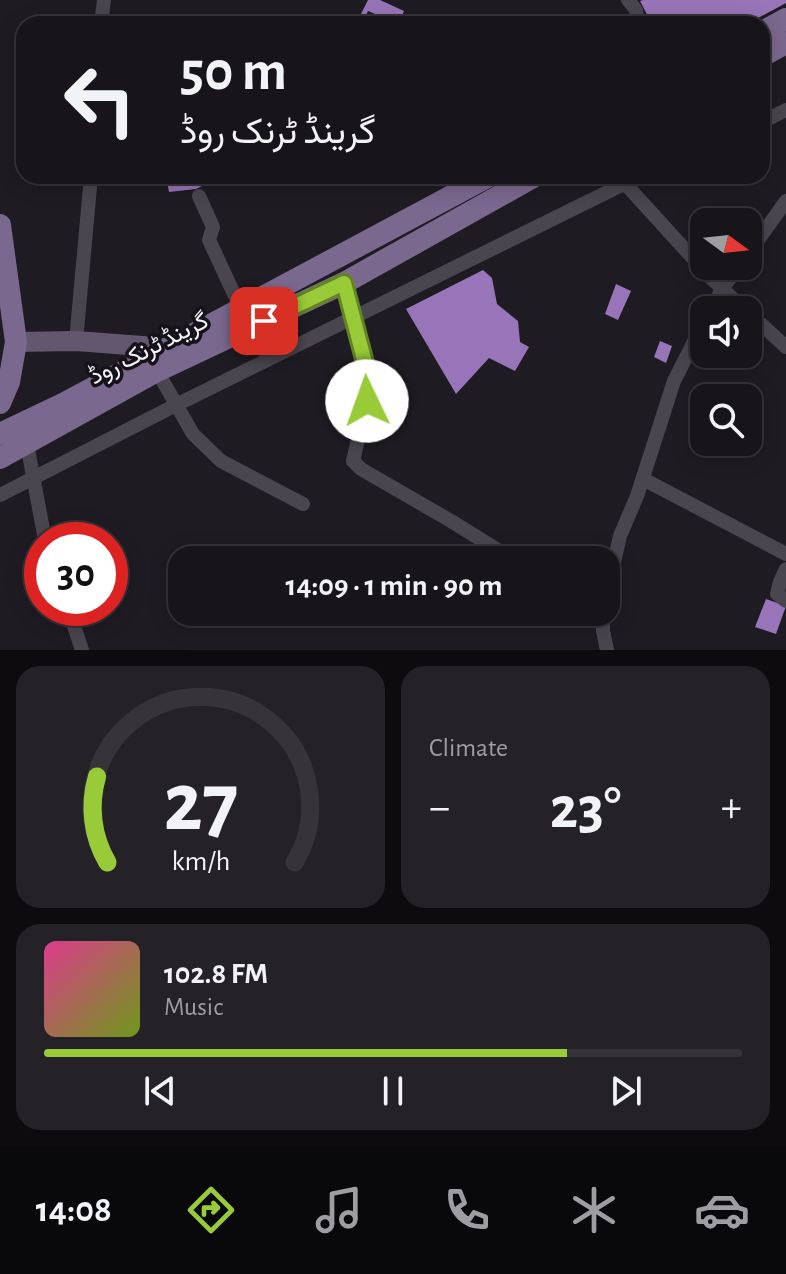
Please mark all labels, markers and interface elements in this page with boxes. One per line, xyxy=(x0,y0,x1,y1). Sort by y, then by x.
text: 50 m xyxy=(180,44,287,100)
icon: left xyxy=(48,48,152,152)
text: گرینڈ ٹرنک روڈ xyxy=(180,114,376,150)
north arrow xyxy=(690,208,762,280)
map controls xyxy=(690,208,762,456)
pin xyxy=(230,287,298,355)
button: sound xyxy=(690,296,762,368)
icon: arrive xyxy=(242,299,286,343)
street label: گرینڈ ٹرنک روڈ xyxy=(85,307,213,391)
position arrow xyxy=(325,359,409,443)
button: search xyxy=(690,384,762,456)
speed limit sign: 30 xyxy=(24,522,128,626)
text: 14:09 · 1 min · 90 m xyxy=(286,571,502,601)
text: Climate xyxy=(429,735,508,761)
text: 27 xyxy=(163,762,238,846)
text: 23° xyxy=(550,779,621,839)
text: − xyxy=(429,786,450,830)
text: + xyxy=(721,786,742,830)
text: km/h xyxy=(171,847,230,876)
text: 102.8 FM xyxy=(164,959,268,989)
text: Music xyxy=(164,994,223,1020)
icon: previous xyxy=(138,1069,182,1113)
icon: pause xyxy=(371,1069,415,1113)
icon: next xyxy=(604,1069,648,1113)
icon: directions xyxy=(183,1182,239,1238)
icon: music xyxy=(311,1182,367,1238)
icon: phone xyxy=(439,1182,495,1238)
icon: climate xyxy=(566,1182,622,1238)
icon: car xyxy=(694,1182,750,1238)
text: 14:08 xyxy=(36,1192,112,1228)

